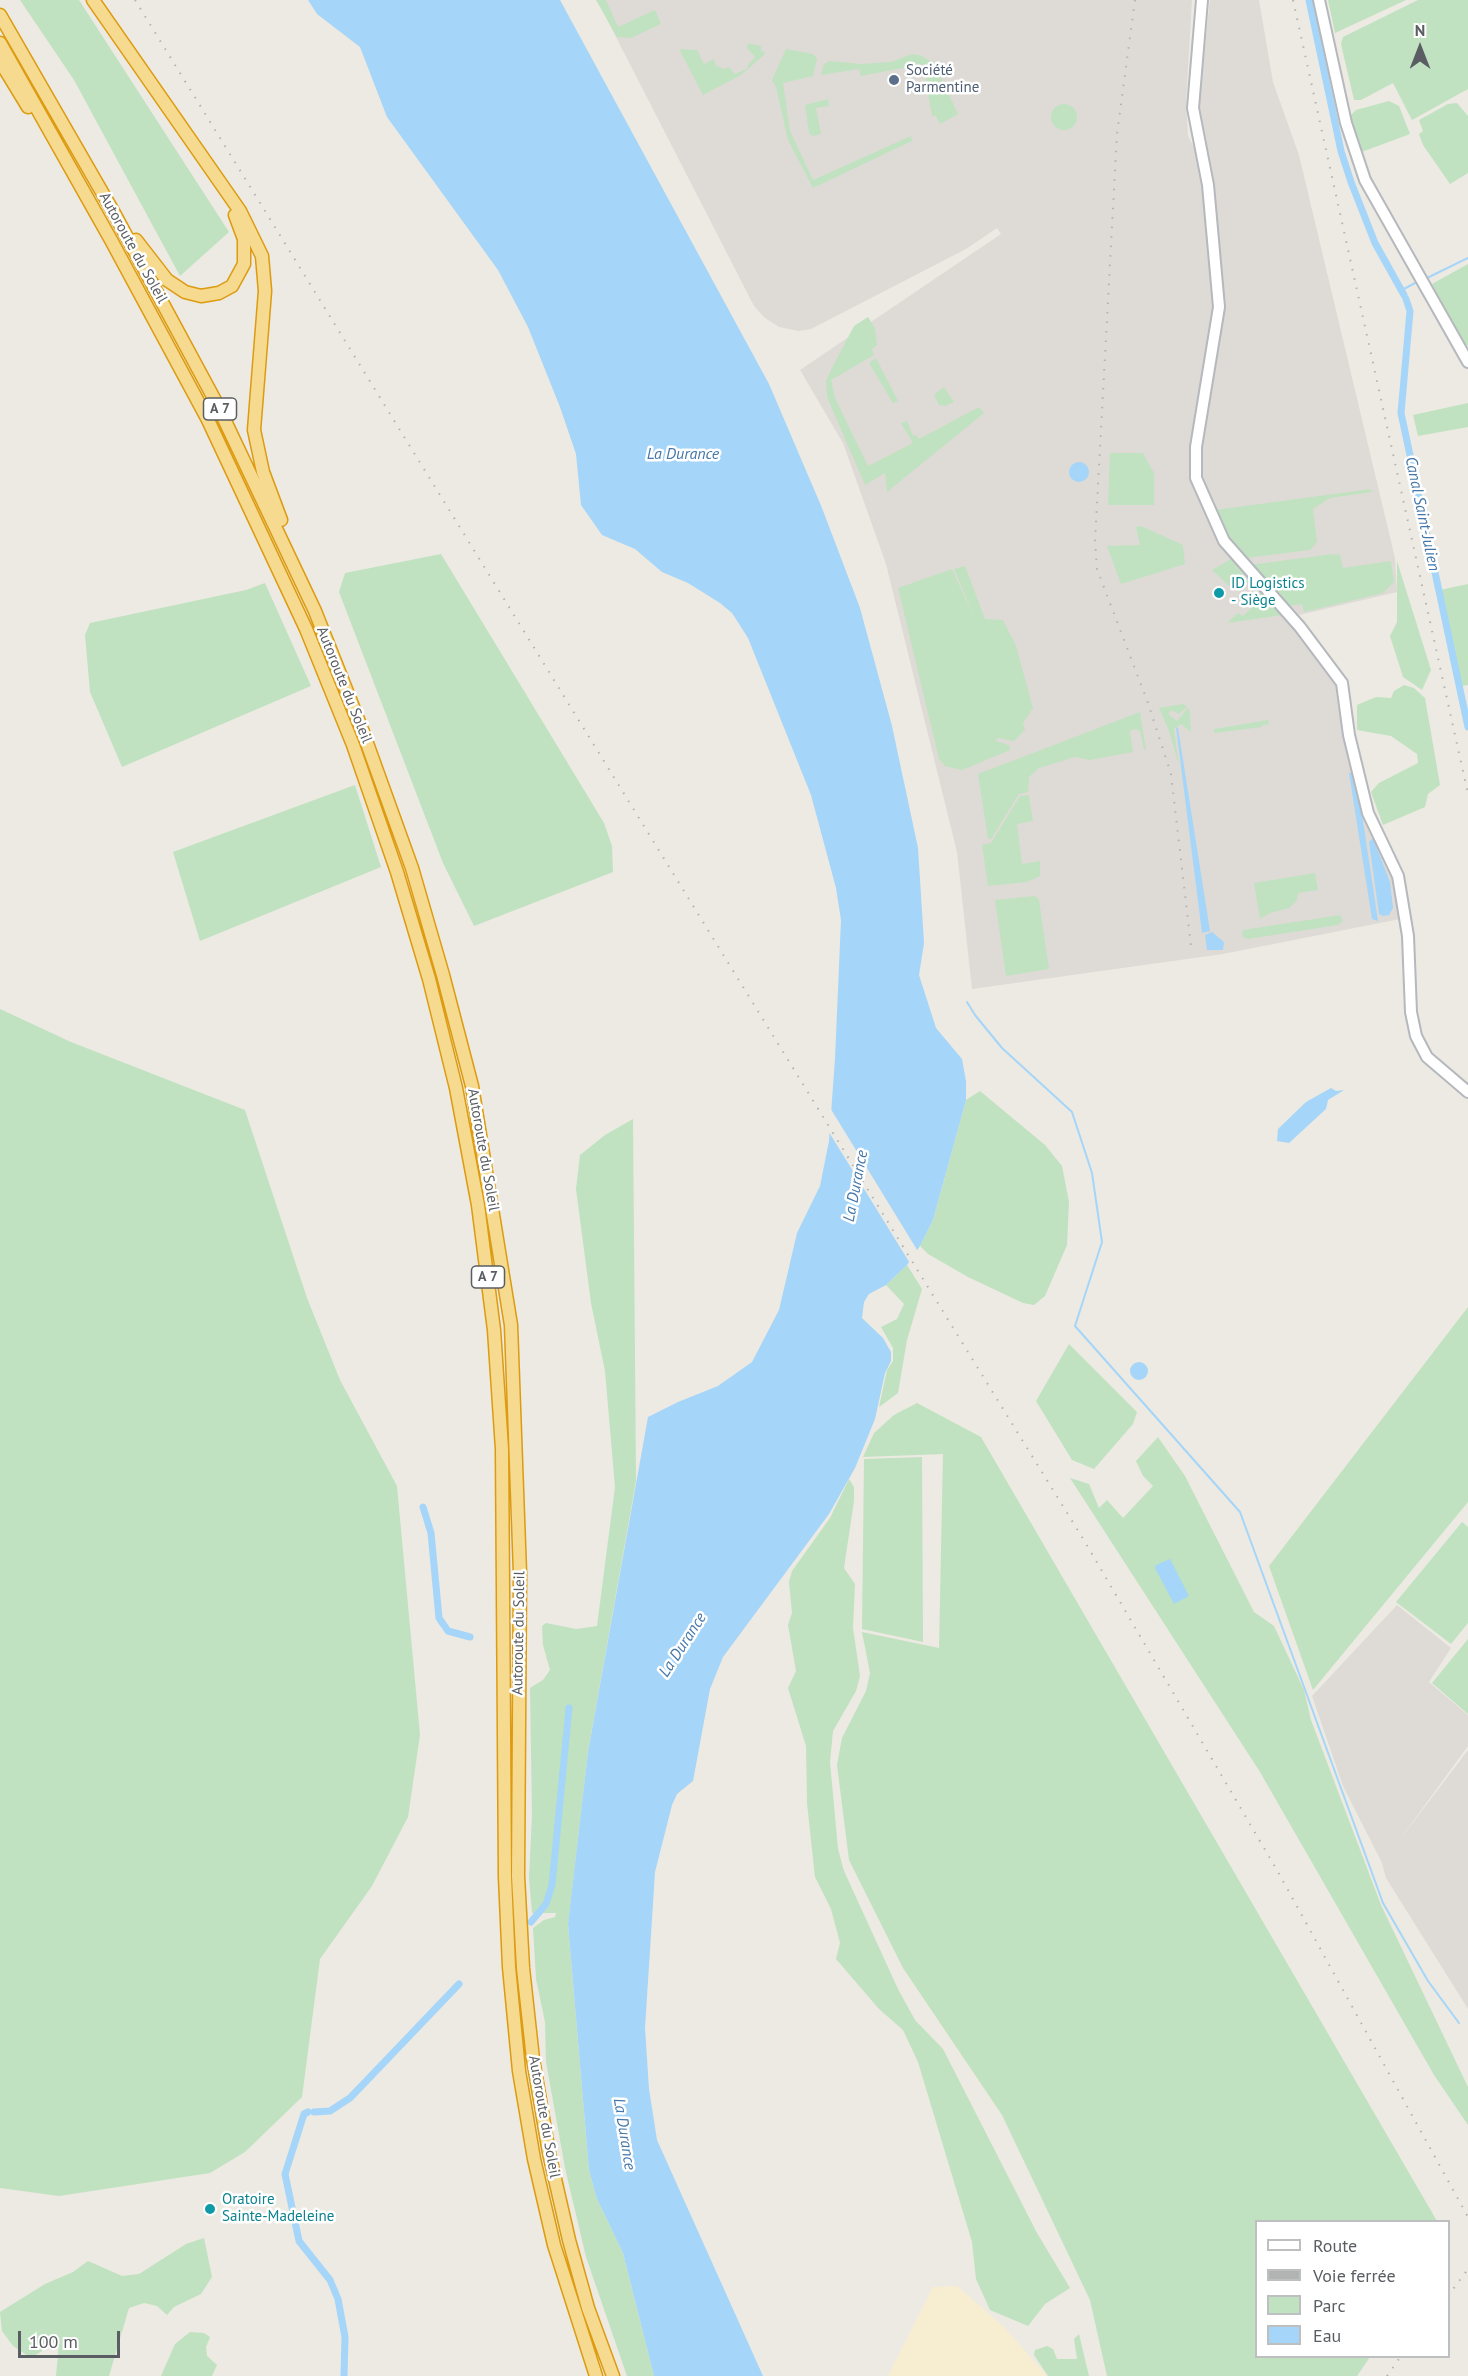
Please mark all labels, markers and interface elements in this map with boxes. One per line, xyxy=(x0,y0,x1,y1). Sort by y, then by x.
north arrow xyxy=(1390,18,1450,78)
text: N xyxy=(1415,20,1425,40)
place label: Société Parmentine xyxy=(906,62,979,97)
marker: Société Parmentine xyxy=(887,73,901,87)
street label: Autoroute du Soleil xyxy=(95,189,171,307)
road number: A 7 xyxy=(204,398,236,420)
water label: La Durance xyxy=(647,444,719,464)
water label: Canal Saint-Julien xyxy=(1401,455,1443,573)
place label: ID Logistics - Siège xyxy=(1231,575,1305,610)
marker: ID Logistics - Siège xyxy=(1212,586,1226,600)
street label: Autoroute du Soleil xyxy=(312,624,376,746)
street label: Autoroute du Soleil xyxy=(463,1087,503,1213)
water label: La Durance xyxy=(840,1149,872,1223)
road number: A 7 xyxy=(472,1266,504,1288)
street label: Autoroute du Soleil xyxy=(509,1571,529,1695)
water label: La Durance xyxy=(655,1609,711,1681)
street label: Autoroute du Soleil xyxy=(524,2054,564,2180)
water label: La Durance xyxy=(609,2097,639,2171)
place label: Oratoire Sainte-Madeleine xyxy=(222,2191,334,2226)
marker: Oratoire Sainte-Madeleine xyxy=(203,2202,217,2216)
legend xyxy=(1255,2220,1450,2358)
text: Route xyxy=(1313,2234,1357,2257)
text: Voie ferrée xyxy=(1313,2264,1396,2287)
text: Parc xyxy=(1313,2294,1346,2317)
scale bar xyxy=(21,2319,123,2357)
text: Eau xyxy=(1313,2324,1341,2347)
text: 100 m xyxy=(29,2330,78,2353)

